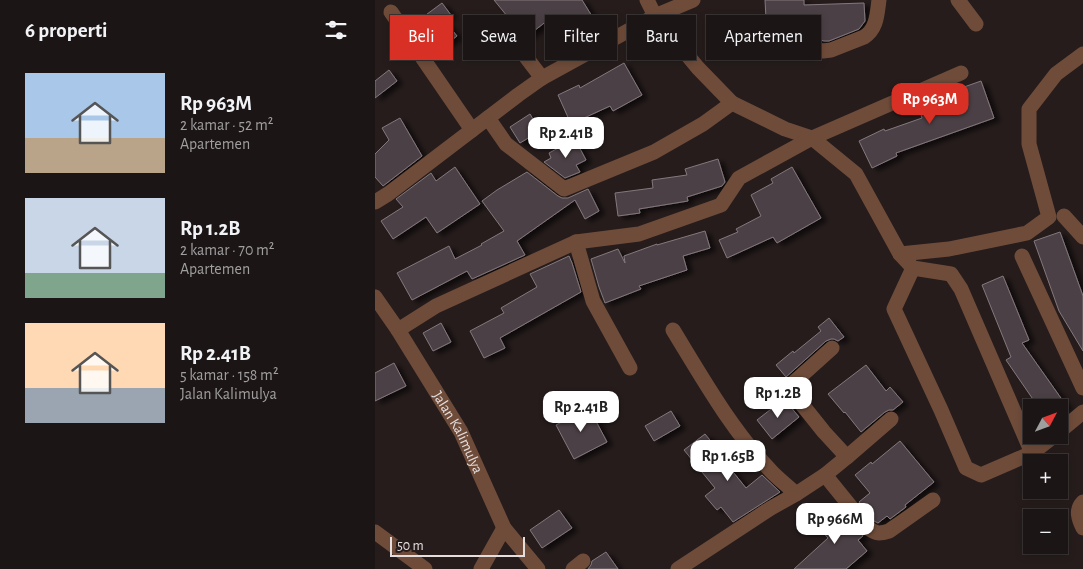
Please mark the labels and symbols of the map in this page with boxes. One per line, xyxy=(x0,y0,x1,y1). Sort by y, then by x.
pin: Rp 963M xyxy=(884,82,976,125)
pin: Rp 2.41B xyxy=(514,116,618,159)
pin: Rp 1.2B xyxy=(732,376,824,419)
street label: Jalan Kalimulya xyxy=(430,388,486,476)
pin: Rp 2.41B xyxy=(529,390,633,433)
north arrow xyxy=(1023,399,1067,444)
pin: Rp 1.65B xyxy=(676,440,780,482)
pin: Rp 966M xyxy=(789,502,881,545)
scale bar xyxy=(390,534,525,557)

